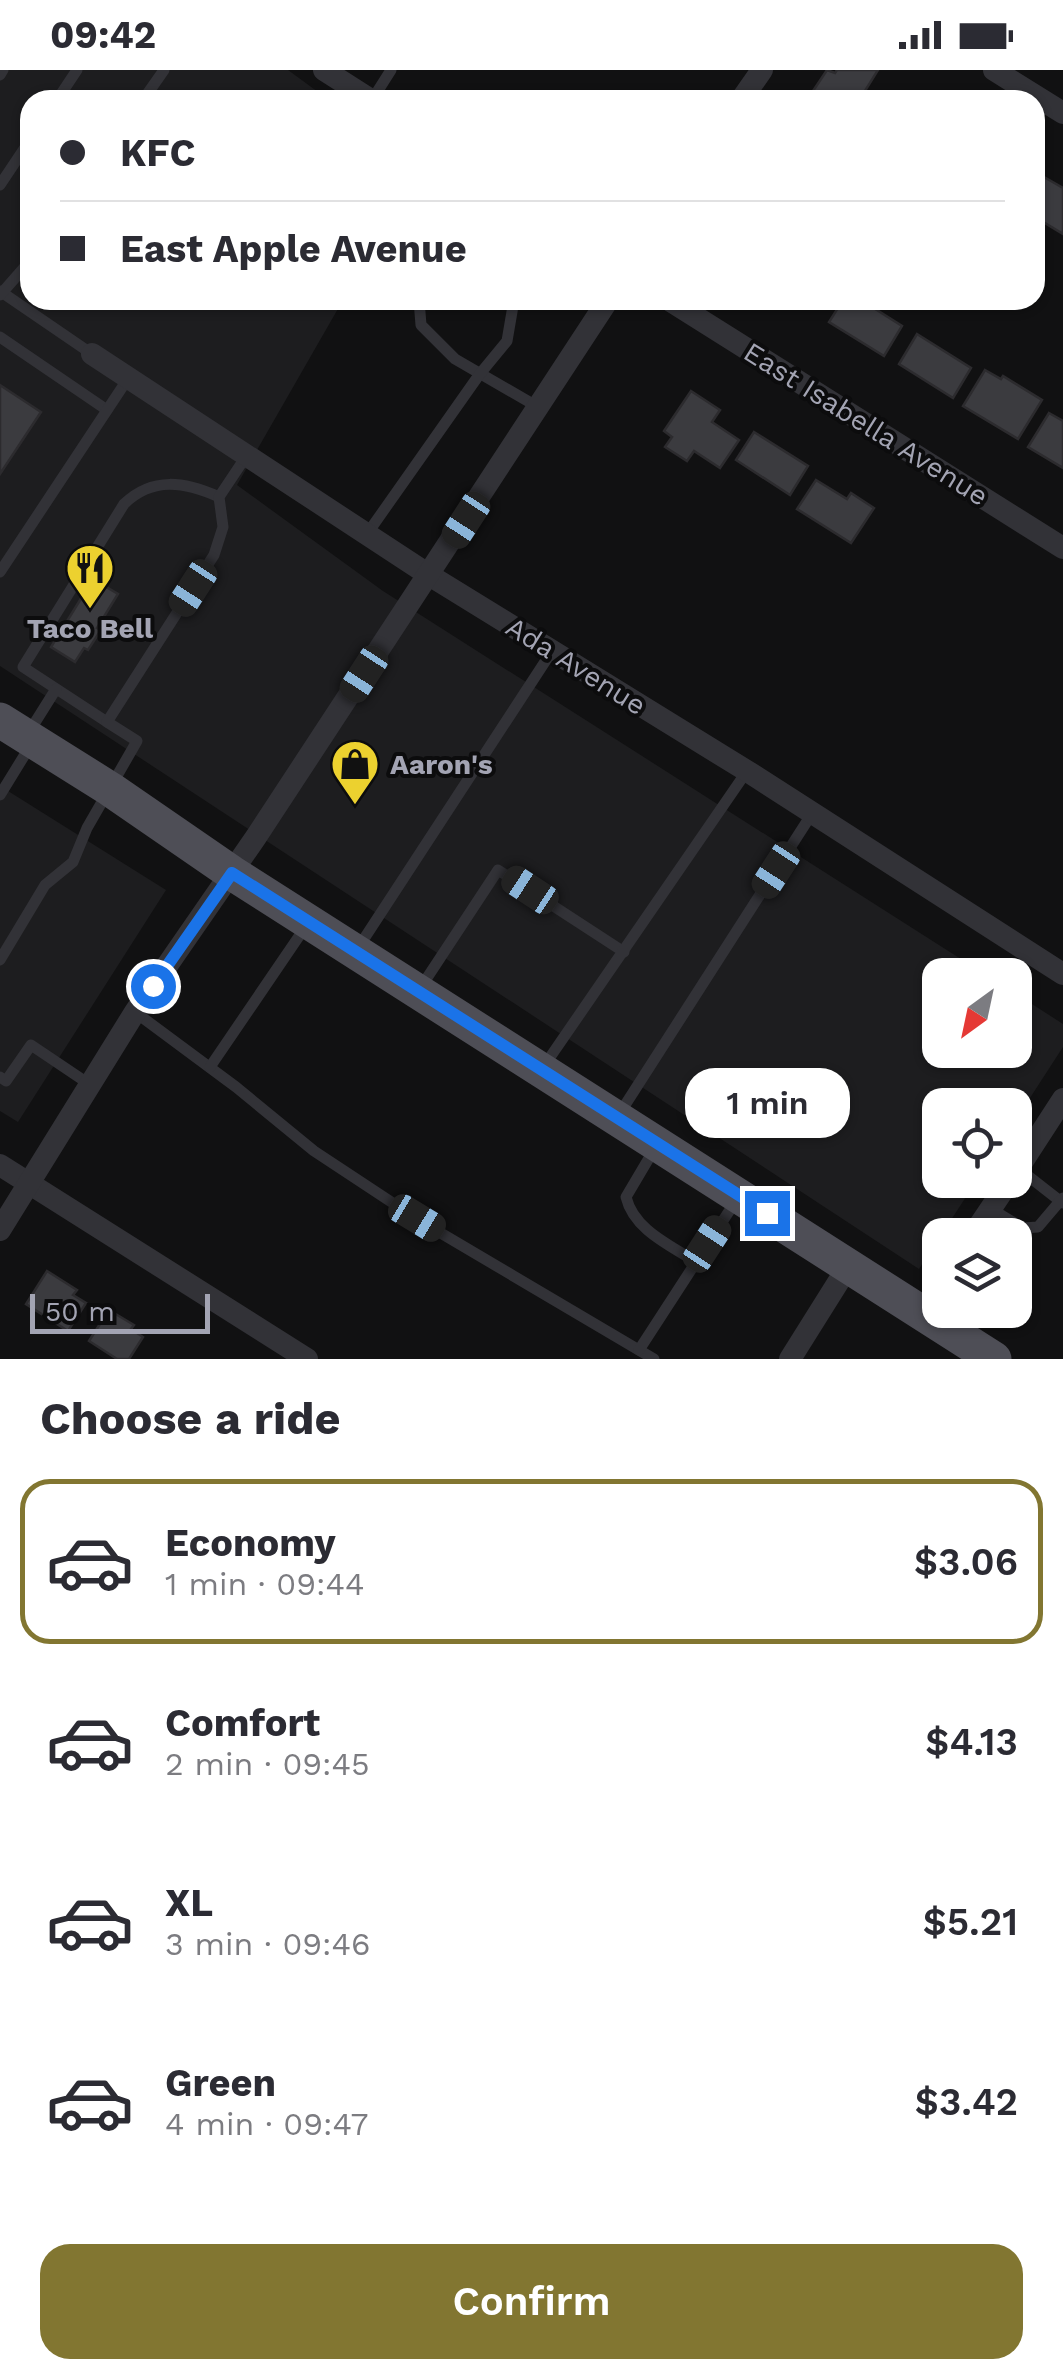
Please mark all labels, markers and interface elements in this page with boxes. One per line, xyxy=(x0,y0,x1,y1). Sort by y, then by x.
text: 09:42 xyxy=(50,13,156,57)
text: KFC xyxy=(120,131,195,175)
text: East Apple Avenue xyxy=(120,227,467,271)
street label: East Isabella Avenue xyxy=(738,335,994,513)
car xyxy=(437,487,495,553)
restaurant icon: Taco Bell xyxy=(64,542,116,610)
car xyxy=(164,555,222,621)
street label: Ada Avenue xyxy=(500,610,652,722)
place label: Taco Bell xyxy=(27,612,154,645)
car xyxy=(335,641,393,707)
shop icon: Aaron's xyxy=(329,738,381,806)
place label: Aaron's xyxy=(390,748,493,781)
car xyxy=(747,837,805,903)
car xyxy=(497,861,563,919)
north arrow xyxy=(922,958,1032,1068)
map controls xyxy=(922,958,1032,1328)
route start xyxy=(131,964,176,1009)
callout: 1 min xyxy=(684,1068,850,1138)
text: 1 min xyxy=(726,1084,809,1122)
button: locate xyxy=(922,1088,1032,1198)
car xyxy=(384,1190,450,1246)
route end xyxy=(745,1191,790,1236)
car xyxy=(678,1211,736,1277)
button: layers xyxy=(922,1218,1032,1328)
scale bar xyxy=(30,1289,210,1334)
text: 50 m xyxy=(45,1295,115,1328)
text: Choose a ride xyxy=(40,1392,340,1445)
icon: car xyxy=(45,1517,135,1607)
text: Economy xyxy=(165,1521,336,1565)
text: $3.06 xyxy=(914,1540,1018,1584)
text: 1 min · 09:44 xyxy=(165,1565,365,1603)
icon: car xyxy=(45,1697,135,1787)
text: Comfort xyxy=(165,1701,320,1745)
text: $4.13 xyxy=(925,1720,1018,1764)
text: 2 min · 09:45 xyxy=(165,1745,370,1783)
icon: car xyxy=(45,1877,135,1967)
text: XL xyxy=(165,1881,213,1925)
text: $5.21 xyxy=(923,1900,1018,1944)
text: 3 min · 09:46 xyxy=(165,1925,371,1963)
icon: car xyxy=(45,2057,135,2147)
text: Green xyxy=(165,2061,276,2105)
text: $3.42 xyxy=(915,2080,1018,2124)
text: 4 min · 09:47 xyxy=(165,2105,368,2143)
button: Confirm xyxy=(40,2244,1023,2359)

